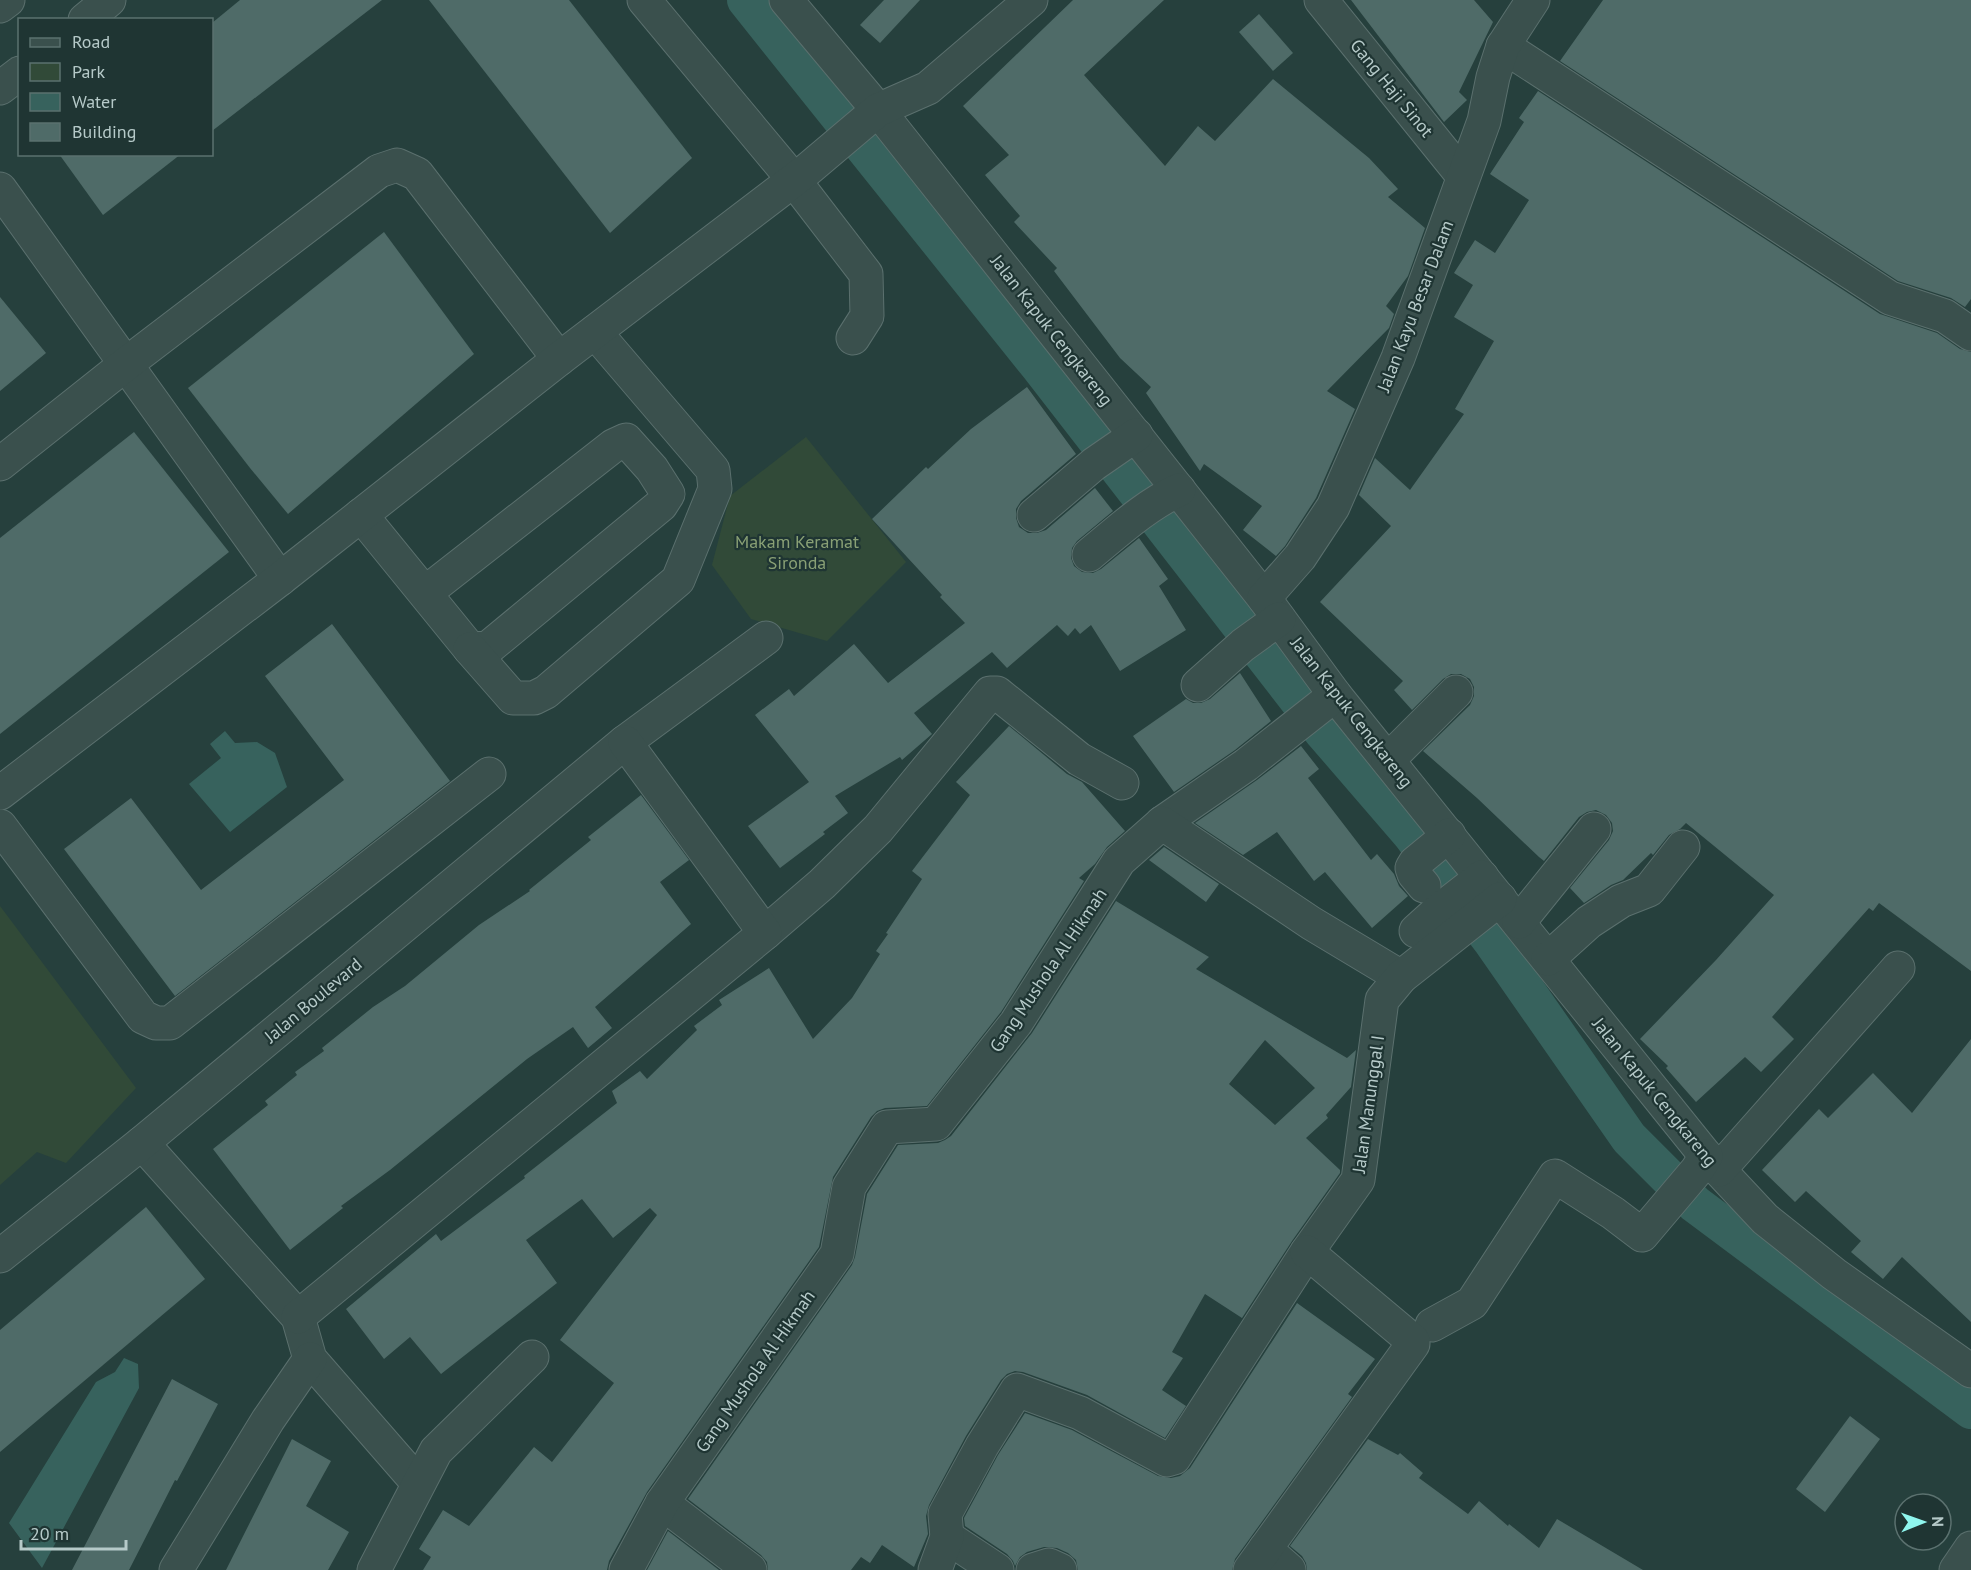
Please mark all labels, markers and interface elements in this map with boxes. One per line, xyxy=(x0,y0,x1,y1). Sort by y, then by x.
legend xyxy=(18,18,213,156)
text: Road xyxy=(72,30,110,53)
street label: Gang Haji Sinot xyxy=(1345,34,1439,142)
text: Park xyxy=(72,60,105,83)
text: Water xyxy=(72,90,116,113)
text: Building xyxy=(72,120,136,143)
street label: Jalan Kayu Besar Dalam xyxy=(1371,217,1458,396)
street label: Jalan Kapuk Cengkareng xyxy=(985,249,1118,410)
park label: Makam Keramat Sironda xyxy=(735,530,859,574)
street label: Jalan Kapuk Cengkareng xyxy=(1285,631,1418,792)
street label: Gang Mushola Al Hikmah xyxy=(984,883,1112,1057)
street label: Jalan Boulevard xyxy=(259,953,366,1048)
street label: Jalan Kapuk Cengkareng xyxy=(1587,1012,1722,1171)
street label: Jalan Manunggal I xyxy=(1347,1034,1389,1175)
street label: Gang Mushola Al Hikmah xyxy=(690,1285,820,1457)
north arrow xyxy=(1893,1492,1953,1552)
scale bar xyxy=(21,1513,126,1551)
text: N xyxy=(1928,1516,1948,1527)
text: 20 m xyxy=(30,1522,69,1545)

